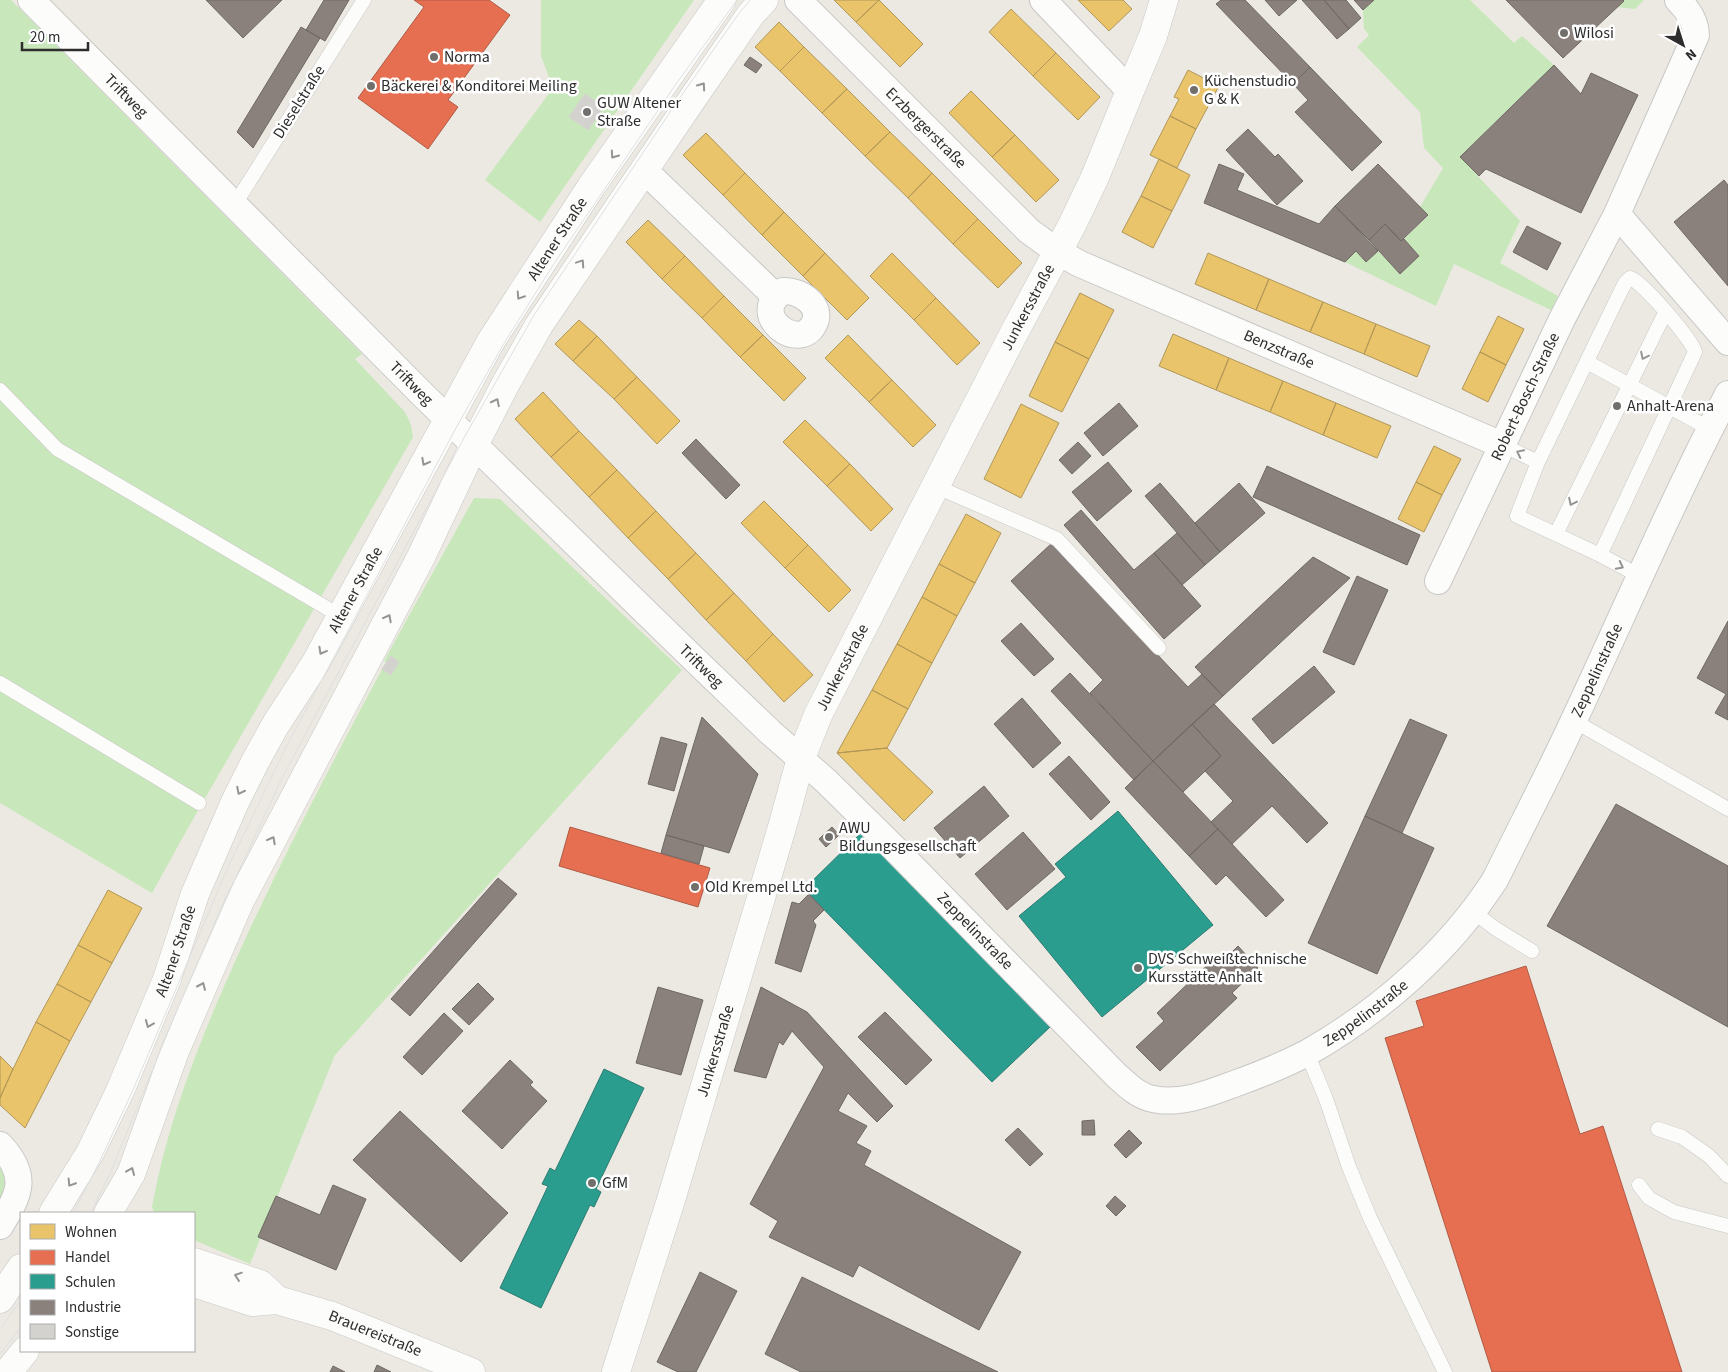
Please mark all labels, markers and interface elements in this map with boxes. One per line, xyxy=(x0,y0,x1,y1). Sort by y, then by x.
scale bar xyxy=(22,20,89,52)
north arrow xyxy=(1658,20,1708,70)
place label: Wilosi xyxy=(1574,22,1614,44)
text: 20 m xyxy=(30,27,60,48)
marker: Wilosi xyxy=(1558,27,1570,39)
text: N xyxy=(1681,44,1700,65)
place label: Norma xyxy=(444,46,490,68)
marker: Norma xyxy=(428,51,440,63)
street label: Dieselstraße xyxy=(268,61,330,143)
street label: Triftweg xyxy=(99,69,153,123)
place label: Küchenstudio G & K xyxy=(1204,70,1296,110)
place label: Bäckerei & Konditorei Meiling xyxy=(381,75,577,97)
marker: Bäckerei & Konditorei Meiling xyxy=(365,80,377,92)
one-way arrow xyxy=(696,82,705,91)
street label: Erzbergerstraße xyxy=(881,83,971,173)
marker: Küchenstudio G & K xyxy=(1188,84,1200,96)
place label: GUW Altener Straße xyxy=(597,92,682,132)
marker: GUW Altener Straße xyxy=(581,106,593,118)
one-way arrow xyxy=(611,149,620,158)
street label: Altener Straße xyxy=(522,193,593,285)
one-way arrow xyxy=(575,260,584,269)
street label: Junkersstraße xyxy=(996,260,1060,354)
one-way arrow xyxy=(517,291,526,300)
street label: Benzstraße xyxy=(1240,324,1318,374)
street label: Robert-Bosch-Straße xyxy=(1485,329,1565,464)
one-way arrow xyxy=(1639,351,1650,360)
street label: Triftweg xyxy=(384,356,438,410)
place label: Anhalt-Arena xyxy=(1627,395,1714,417)
one-way arrow xyxy=(490,398,500,407)
marker: Anhalt-Arena xyxy=(1611,400,1623,412)
one-way arrow xyxy=(1516,449,1525,460)
one-way arrow xyxy=(421,457,431,466)
one-way arrow xyxy=(1568,497,1578,506)
street label: Altener Straße xyxy=(323,542,388,637)
one-way arrow xyxy=(1615,560,1624,570)
one-way arrow xyxy=(382,614,392,623)
street label: Junkersstraße xyxy=(811,620,874,715)
street label: Zeppelinstraße xyxy=(1566,620,1628,721)
street label: Triftweg xyxy=(674,639,728,693)
one-way arrow xyxy=(319,646,329,655)
one-way arrow xyxy=(236,786,246,795)
place label: AWU Bildungsgesellschaft xyxy=(839,817,977,857)
marker: AWU Bildungsgesellschaft xyxy=(823,831,835,843)
one-way arrow xyxy=(266,836,276,845)
place label: Old Krempel Ltd. xyxy=(705,876,817,898)
marker: Old Krempel Ltd. xyxy=(689,881,701,893)
street label: Zeppelinstraße xyxy=(932,887,1018,975)
street label: Altener Straße xyxy=(150,902,202,1000)
place label: DVS Schweißtechnische Kursstätte Anhalt xyxy=(1148,948,1307,988)
marker: DVS Schweißtechnische Kursstätte Anhalt xyxy=(1132,962,1144,974)
street label: Zeppelinstraße xyxy=(1319,974,1413,1052)
one-way arrow xyxy=(196,982,206,991)
street label: Junkersstraße xyxy=(691,1002,740,1100)
one-way arrow xyxy=(144,1019,155,1028)
one-way arrow xyxy=(125,1167,136,1176)
place label: GfM xyxy=(602,1172,628,1194)
marker: GfM xyxy=(586,1177,598,1189)
one-way arrow xyxy=(68,1178,78,1187)
legend xyxy=(20,1212,195,1352)
text: Wohnen xyxy=(65,1222,117,1243)
text: Handel xyxy=(65,1247,110,1268)
text: Schulen xyxy=(65,1272,116,1293)
one-way arrow xyxy=(235,1272,243,1282)
text: Industrie xyxy=(65,1297,121,1318)
street label: Brauereistraße xyxy=(325,1305,425,1362)
text: Sonstige xyxy=(65,1322,119,1343)

